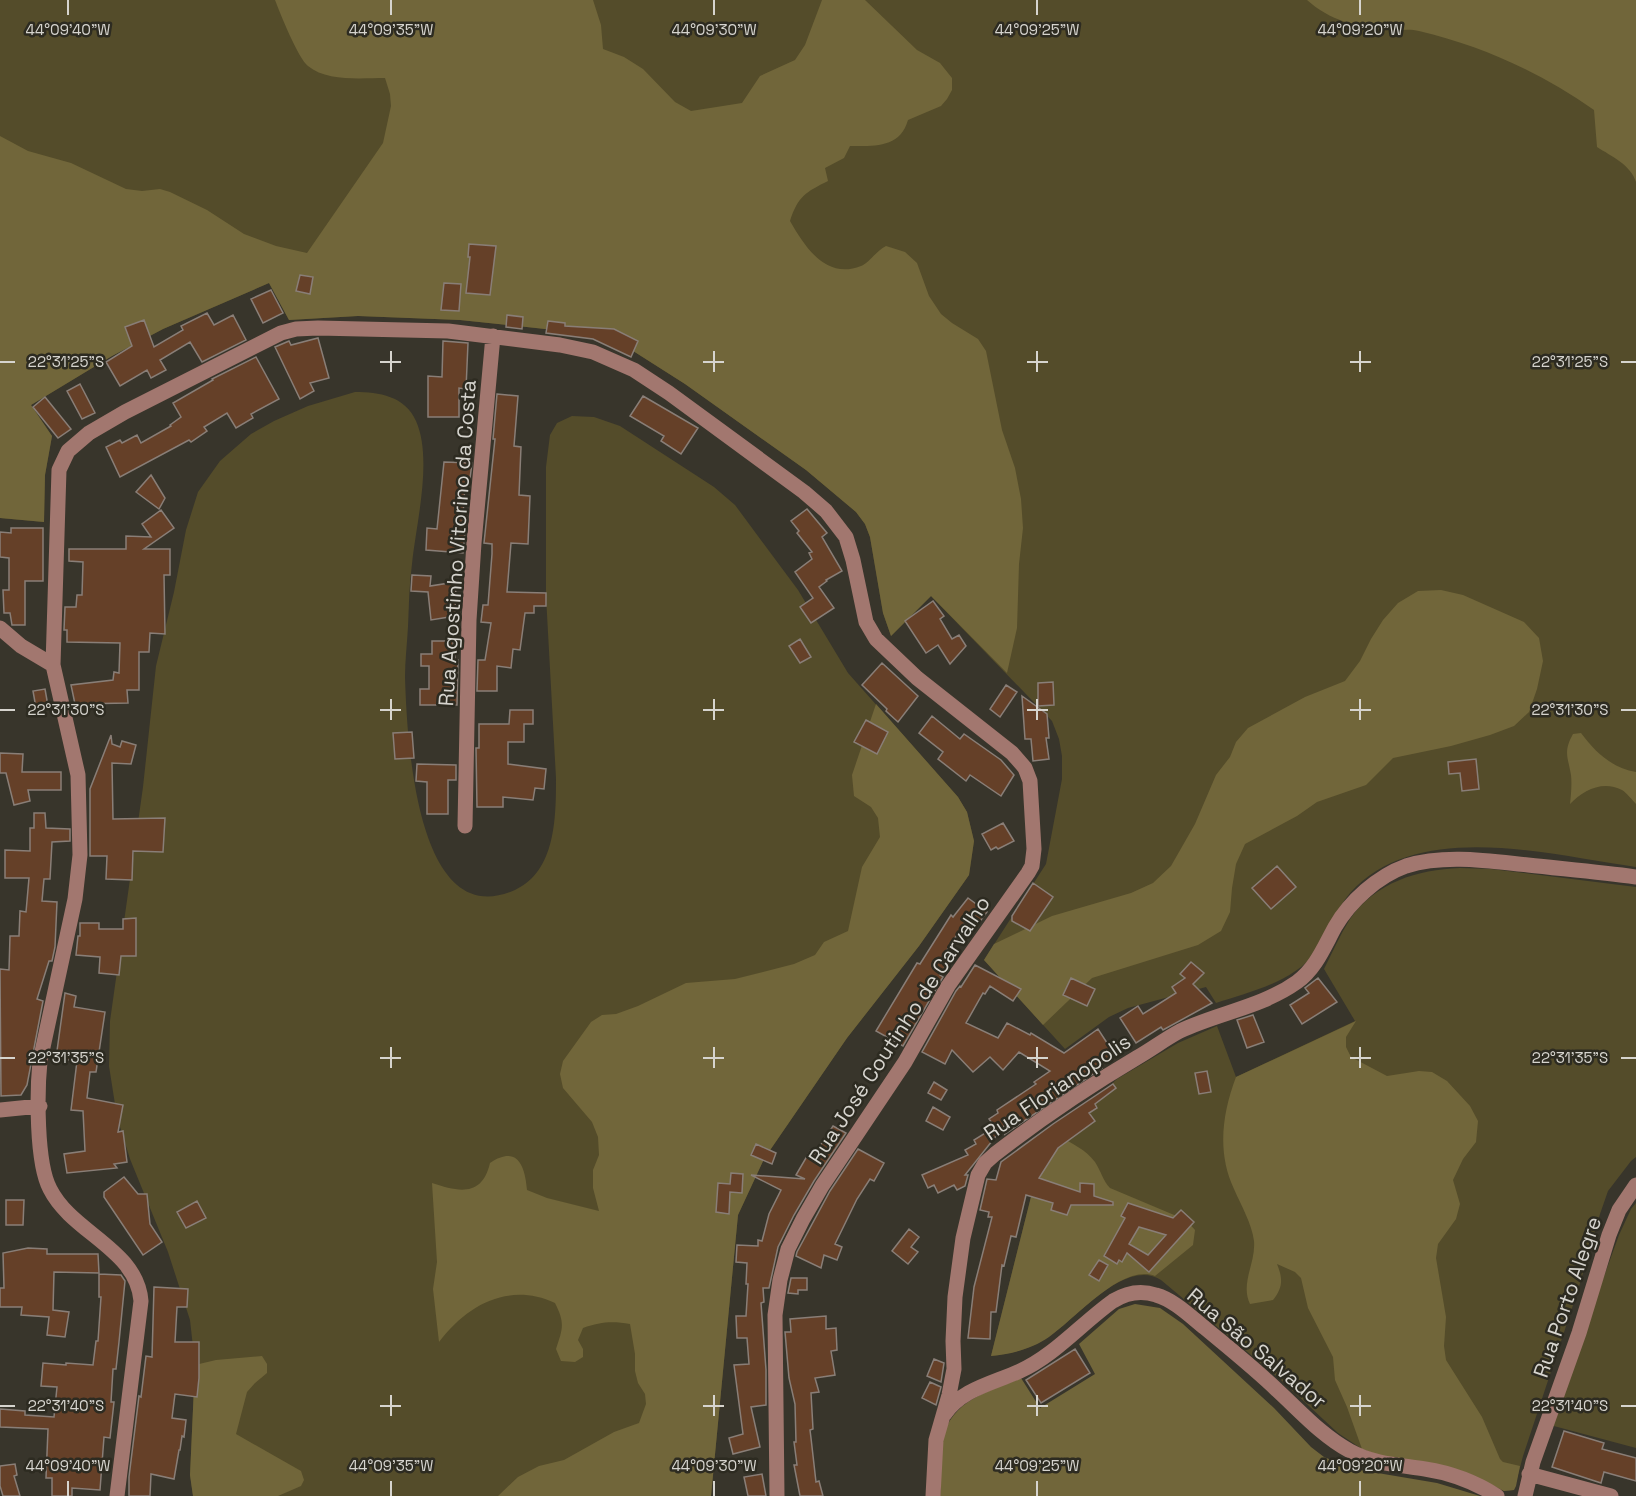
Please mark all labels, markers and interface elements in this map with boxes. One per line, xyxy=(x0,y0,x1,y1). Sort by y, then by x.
text: 44°09'40"W xyxy=(26,20,110,39)
text: 44°09'35"W xyxy=(349,20,433,39)
text: 44°09'30"W xyxy=(671,20,757,39)
text: 44°09'25"W xyxy=(995,20,1079,39)
text: 44°09'20"W xyxy=(1317,20,1403,39)
text: 22°31'25"S xyxy=(28,352,104,371)
text: 22°31'25"S xyxy=(1532,352,1608,371)
street label: Rua Agostinho Vitorino da Costa xyxy=(432,379,482,707)
text: 22°31'30"S xyxy=(28,700,104,719)
text: 22°31'30"S xyxy=(1532,700,1608,719)
street label: Rua José Coutinho de Carvalho xyxy=(802,891,996,1169)
street label: Rua Florianopolis xyxy=(978,1028,1136,1146)
text: 22°31'35"S xyxy=(28,1048,104,1067)
text: 22°31'35"S xyxy=(1532,1048,1608,1067)
street label: Rua Porto Alegre xyxy=(1527,1213,1607,1381)
street label: Rua São Salvador xyxy=(1182,1282,1332,1414)
text: 22°31'40"S xyxy=(28,1396,104,1415)
text: 22°31'40"S xyxy=(1532,1396,1608,1415)
text: 44°09'40"W xyxy=(26,1456,110,1475)
text: 44°09'35"W xyxy=(349,1456,433,1475)
text: 44°09'30"W xyxy=(671,1456,757,1475)
text: 44°09'25"W xyxy=(995,1456,1079,1475)
text: 44°09'20"W xyxy=(1317,1456,1403,1475)

